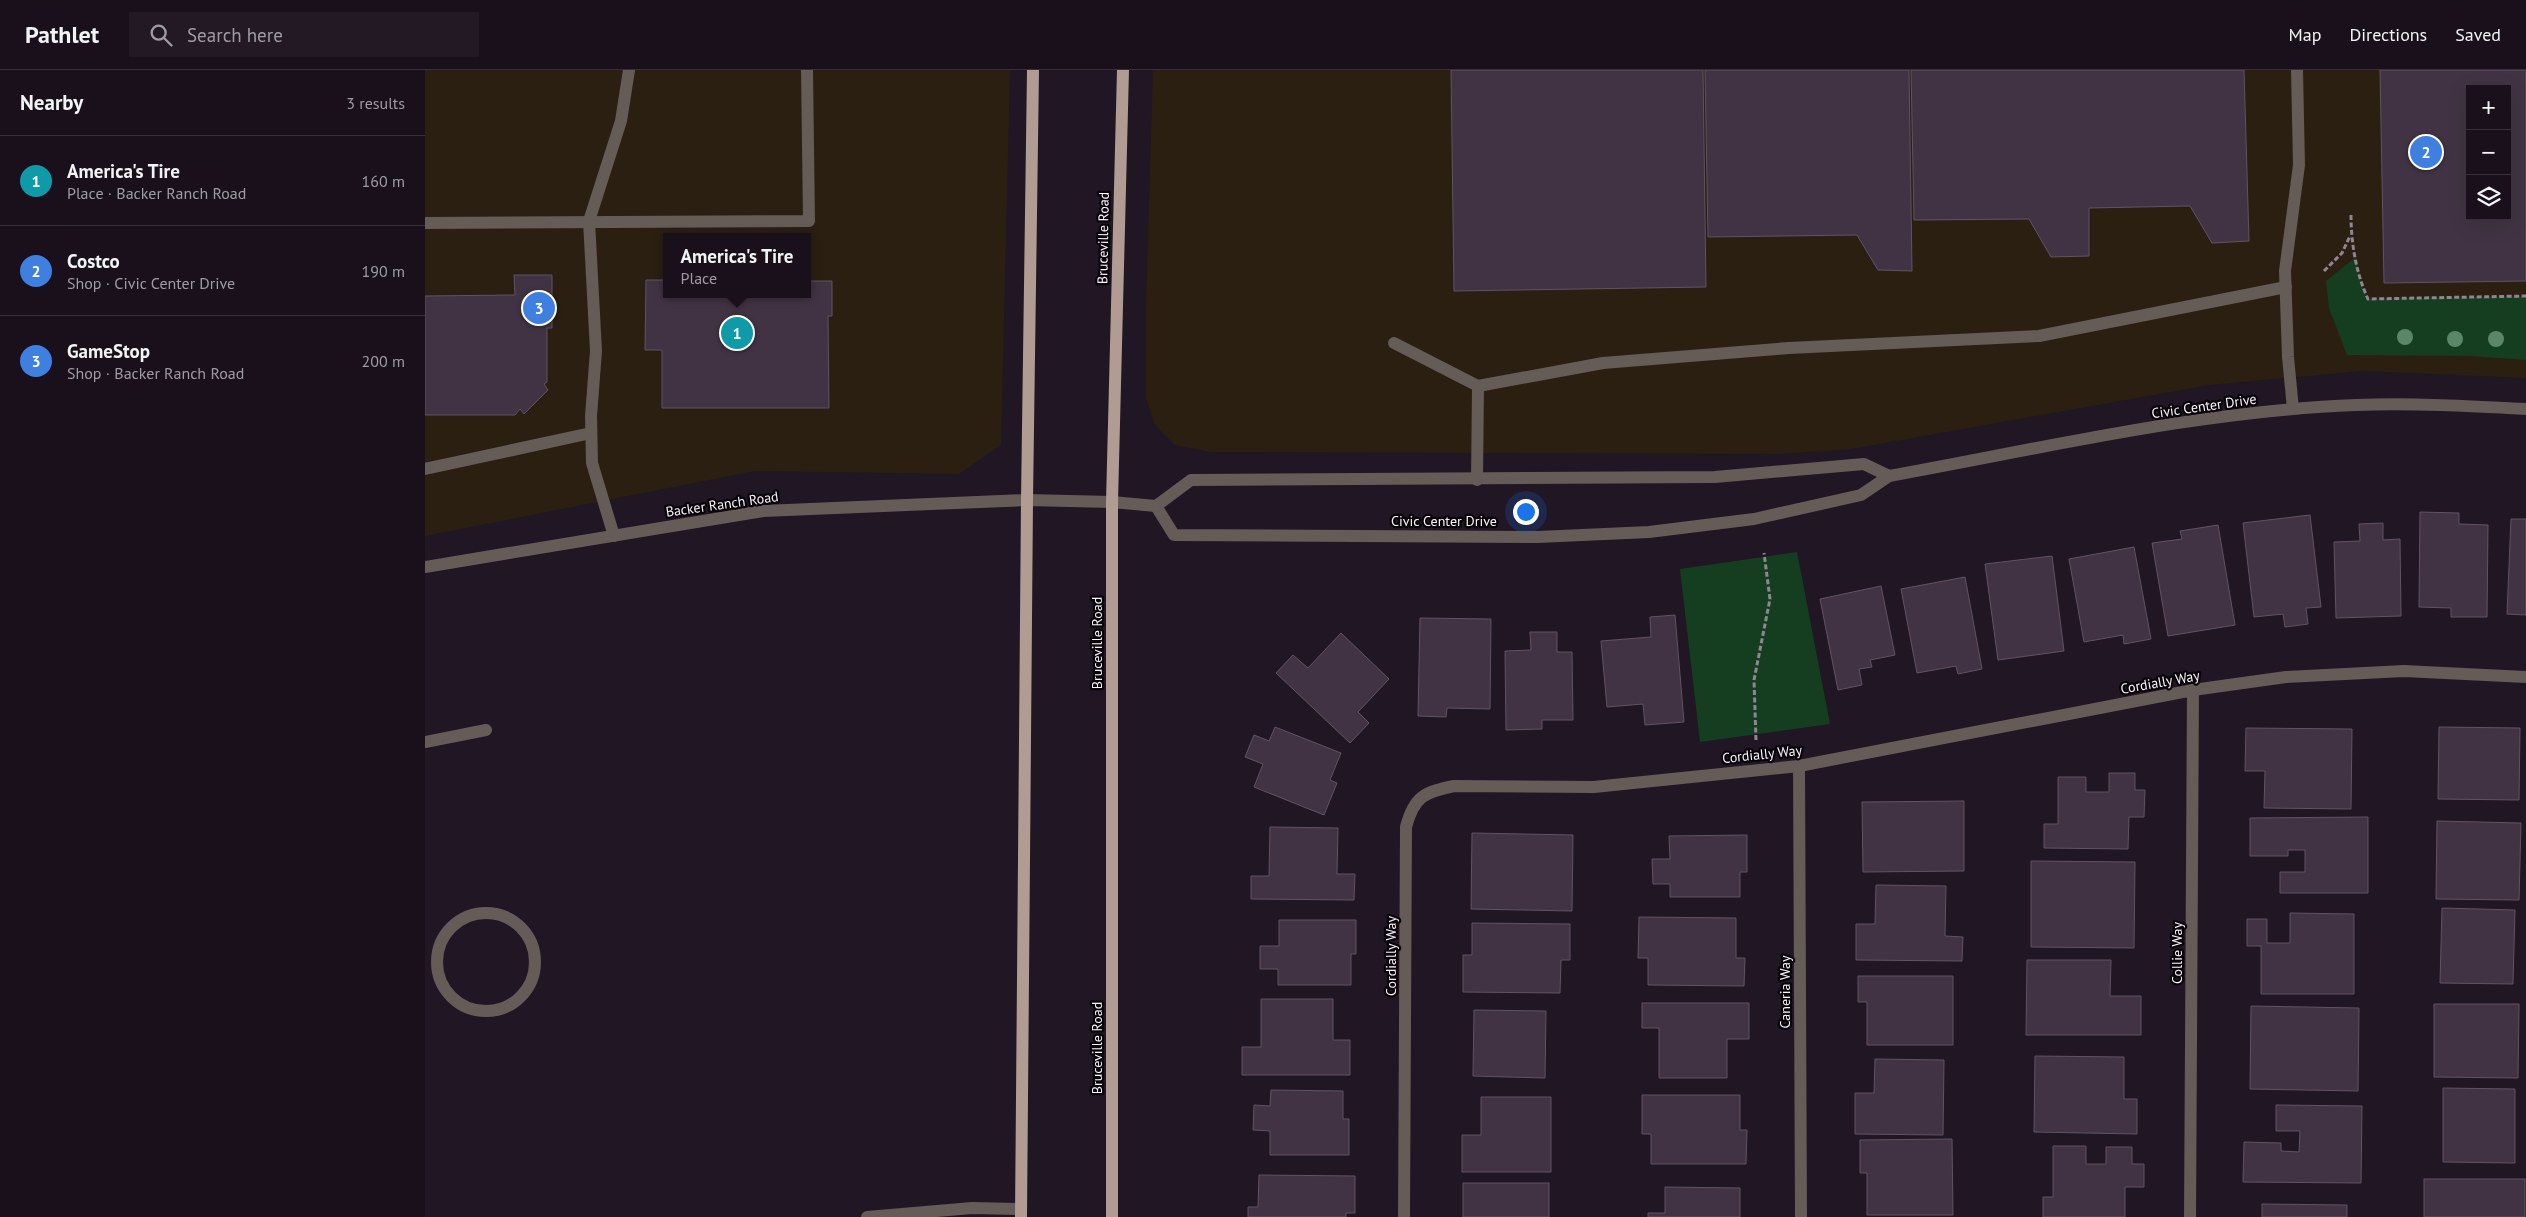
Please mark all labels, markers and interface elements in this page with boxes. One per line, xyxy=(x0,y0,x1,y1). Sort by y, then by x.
search box xyxy=(129,12,479,57)
text: Pathlet xyxy=(25,19,99,50)
icon: search xyxy=(147,21,175,49)
text: Search here xyxy=(187,23,283,47)
text: Map xyxy=(2289,23,2321,46)
text: Directions xyxy=(2349,23,2427,46)
text: Saved xyxy=(2455,23,2501,46)
map controls xyxy=(2466,85,2511,220)
button: + xyxy=(2466,85,2511,130)
text: Nearby xyxy=(20,89,83,116)
text: 3 results xyxy=(346,93,405,113)
button: − xyxy=(2466,130,2511,175)
pin: 2 xyxy=(2410,133,2442,171)
text: America's Tire xyxy=(67,159,180,183)
text: 1 xyxy=(31,171,41,191)
text: 160 m xyxy=(362,171,405,191)
button: layers xyxy=(2466,175,2511,220)
text: Place · Backer Ranch Road xyxy=(67,183,246,203)
street label: Bruceville Road xyxy=(1093,192,1113,284)
popup xyxy=(663,233,811,298)
text: America's Tire xyxy=(681,244,793,268)
text: Costco xyxy=(67,249,120,273)
text: 2 xyxy=(31,261,41,281)
text: 190 m xyxy=(362,261,405,281)
text: Place xyxy=(681,268,717,288)
text: Shop · Civic Center Drive xyxy=(67,273,235,293)
pin: 3 xyxy=(523,289,555,327)
pin: 1 xyxy=(721,314,753,352)
text: GameStop xyxy=(67,339,150,363)
text: 3 xyxy=(31,351,41,371)
text: 200 m xyxy=(362,351,405,371)
text: Shop · Backer Ranch Road xyxy=(67,363,244,383)
street label: Civic Center Drive xyxy=(2150,390,2258,422)
street label: Backer Ranch Road xyxy=(664,487,780,521)
your location xyxy=(1513,499,1539,525)
street label: Civic Center Drive xyxy=(1391,512,1497,530)
street label: Bruceville Road xyxy=(1088,597,1106,689)
street label: Cordially Way xyxy=(2119,666,2201,698)
street label: Cordially Way xyxy=(1721,741,1803,767)
street label: Cordially Way xyxy=(1382,915,1400,996)
street label: Collie Way xyxy=(2168,922,2186,984)
street label: Caneria Way xyxy=(1776,955,1794,1028)
street label: Bruceville Road xyxy=(1088,1002,1106,1094)

